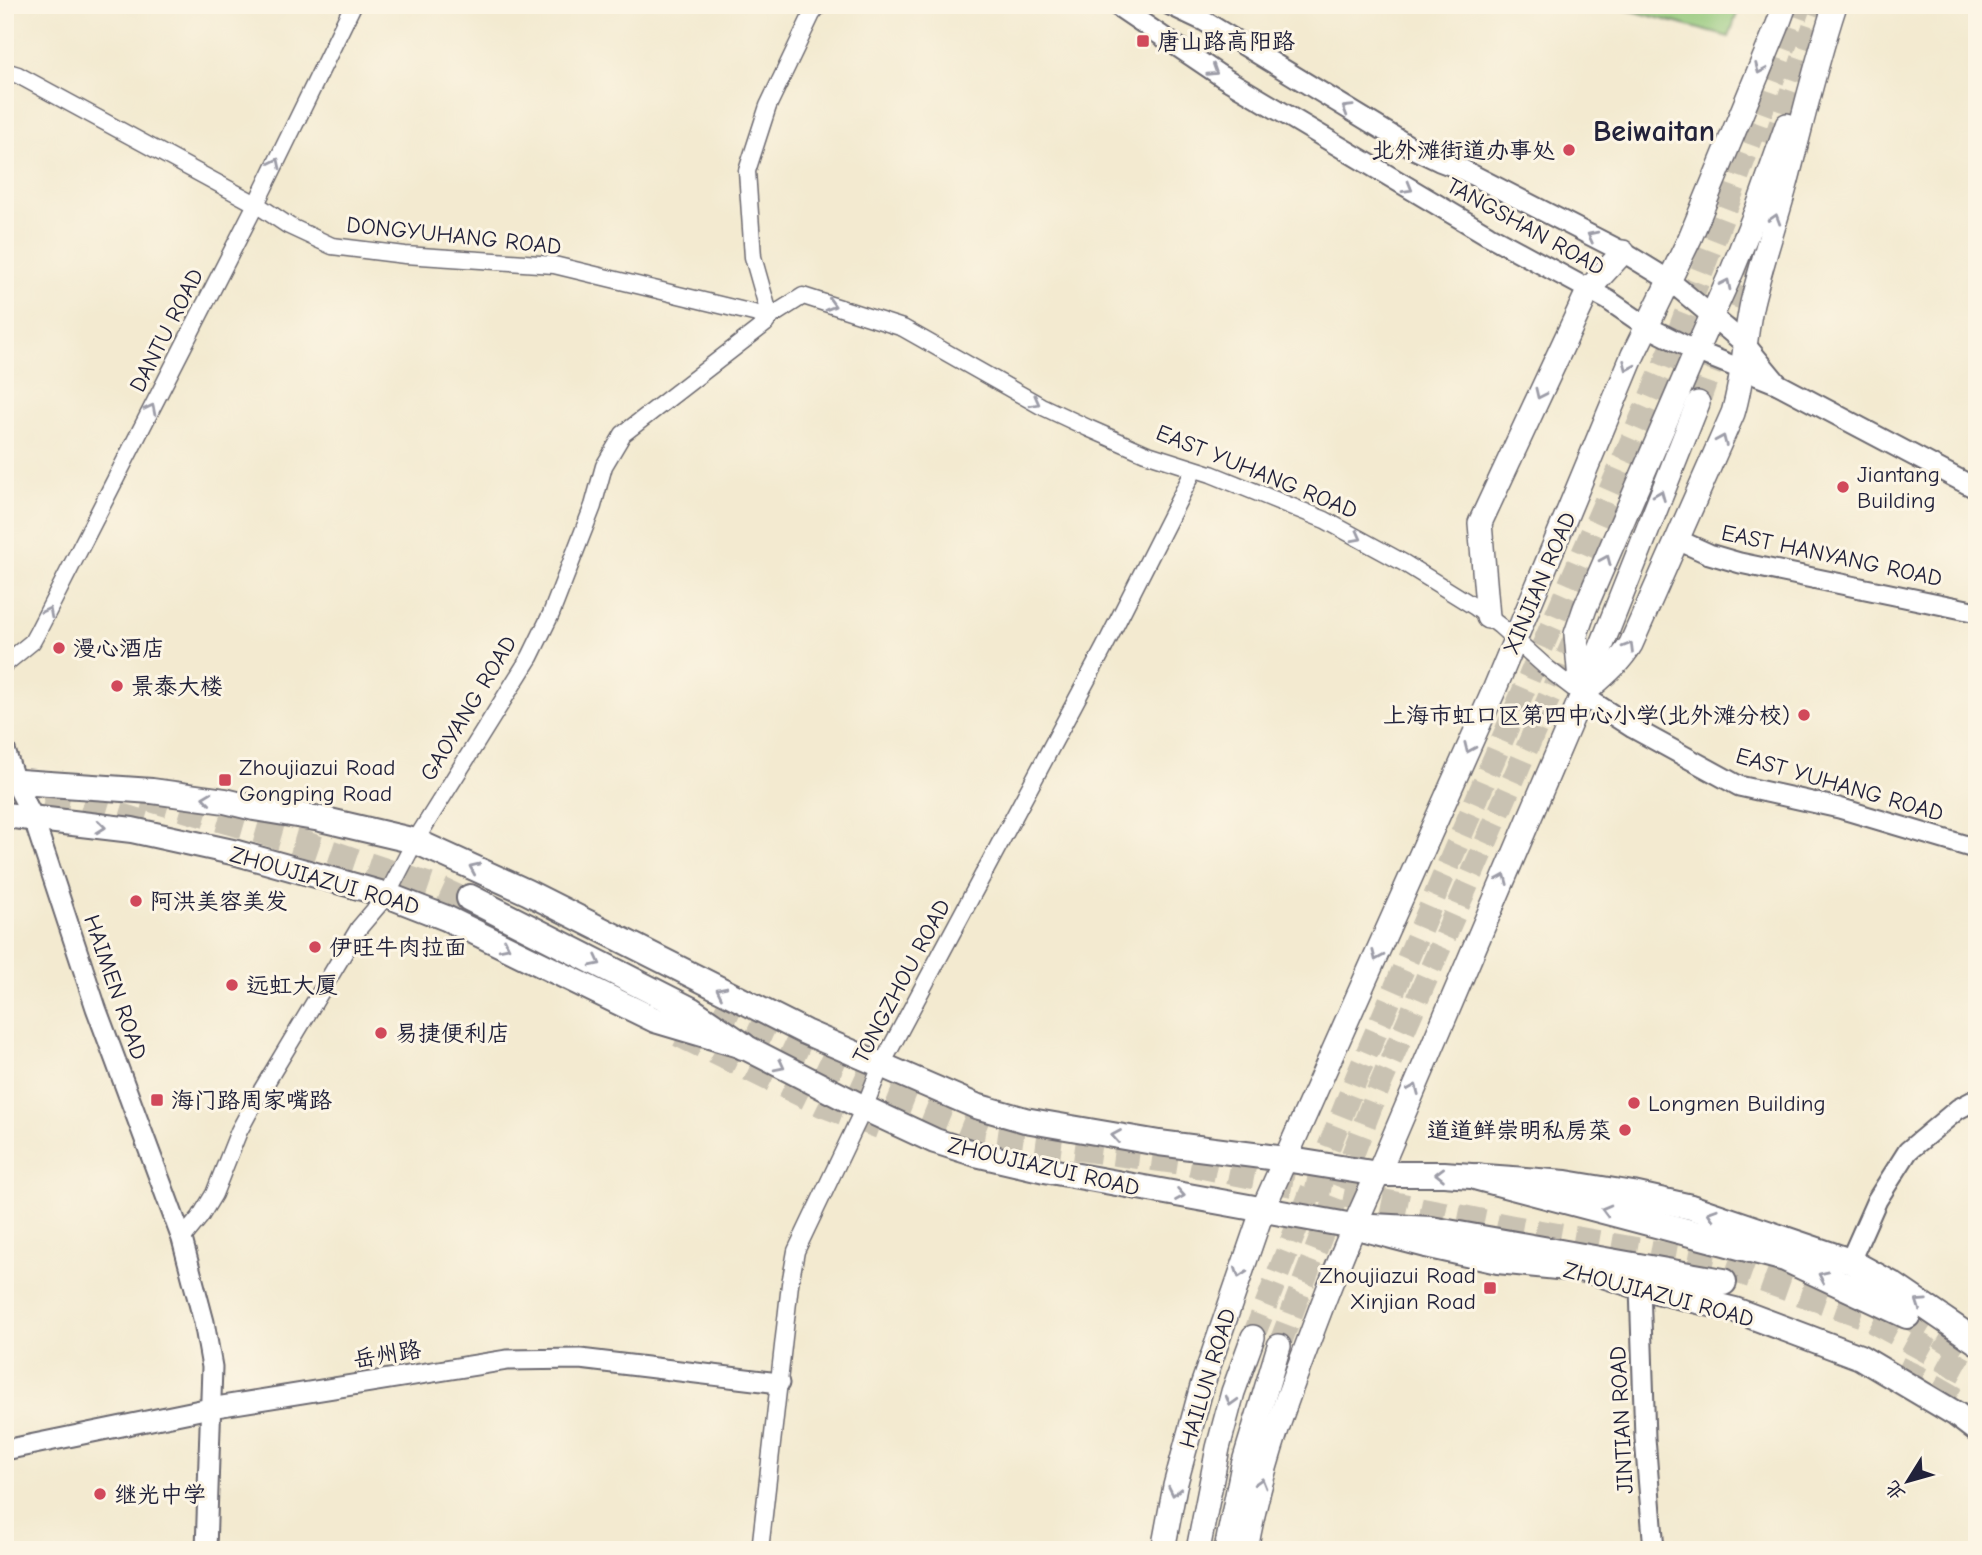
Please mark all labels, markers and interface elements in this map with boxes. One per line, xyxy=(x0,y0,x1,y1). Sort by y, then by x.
place label: 唐山路高阳路 xyxy=(1157,28,1295,55)
marker: 唐山路高阳路 xyxy=(1135,33,1151,49)
one-way arrow xyxy=(1754,61,1768,74)
one-way arrow xyxy=(1205,63,1218,75)
one-way arrow xyxy=(1342,105,1355,118)
district label: Beiwaitan xyxy=(1593,114,1715,149)
place label: 北外滩街道办事处 xyxy=(1371,137,1555,164)
marker: 北外滩街道办事处 xyxy=(1561,142,1577,158)
one-way arrow xyxy=(268,158,282,170)
street label: TANGSHAN ROAD xyxy=(1442,172,1610,281)
one-way arrow xyxy=(1401,180,1414,193)
street label: DONGYUHANG ROAD xyxy=(345,211,563,260)
one-way arrow xyxy=(1767,214,1782,226)
one-way arrow xyxy=(1587,231,1600,245)
street label: DANTU ROAD xyxy=(124,264,209,396)
one-way arrow xyxy=(1718,279,1732,291)
one-way arrow xyxy=(825,296,837,311)
one-way arrow xyxy=(1623,360,1637,372)
one-way arrow xyxy=(1534,387,1548,400)
one-way arrow xyxy=(1028,394,1040,408)
one-way arrow xyxy=(143,404,157,417)
street label: EAST YUHANG ROAD xyxy=(1152,419,1361,524)
one-way arrow xyxy=(1714,434,1728,447)
place label: Jiantang Building xyxy=(1857,461,1940,514)
marker: Jiantang Building xyxy=(1835,479,1851,495)
one-way arrow xyxy=(1652,490,1666,502)
street label: XINJIAN ROAD xyxy=(1497,508,1582,658)
street label: EAST HANYANG ROAD xyxy=(1719,519,1945,592)
one-way arrow xyxy=(1350,529,1362,543)
one-way arrow xyxy=(1598,554,1612,567)
one-way arrow xyxy=(39,607,53,619)
street label: GAOYANG ROAD xyxy=(415,631,522,786)
place label: 漫心酒店 xyxy=(73,635,165,662)
marker: 漫心酒店 xyxy=(51,640,67,656)
one-way arrow xyxy=(1620,641,1633,654)
place label: 景泰大楼 xyxy=(131,673,223,700)
marker: 景泰大楼 xyxy=(109,678,125,694)
place label: 上海市虹口区第四中心小学(北外滩分校) xyxy=(1383,702,1790,729)
marker: 上海市虹口区第四中心小学(北外滩分校) xyxy=(1796,707,1812,723)
one-way arrow xyxy=(1463,741,1477,753)
street label: EAST YUHANG ROAD xyxy=(1733,742,1947,827)
place label: Zhoujiazui Road Gongping Road xyxy=(239,754,395,807)
marker: Zhoujiazui Road Gongping Road xyxy=(217,772,233,788)
one-way arrow xyxy=(202,791,213,806)
one-way arrow xyxy=(96,819,107,834)
street label: ZHOUJIAZUI ROAD xyxy=(227,841,423,920)
one-way arrow xyxy=(468,862,481,876)
one-way arrow xyxy=(1495,874,1509,887)
place label: 阿洪美容美发 xyxy=(150,888,288,915)
marker: 阿洪美容美发 xyxy=(128,893,144,909)
street label: TONGZHOU ROAD xyxy=(847,895,956,1068)
street label: HAIMEN ROAD xyxy=(78,911,153,1063)
place label: 伊旺牛肉拉面 xyxy=(329,934,467,961)
one-way arrow xyxy=(498,938,510,952)
marker: 伊旺牛肉拉面 xyxy=(307,939,323,955)
one-way arrow xyxy=(1371,949,1385,961)
one-way arrow xyxy=(589,954,601,968)
place label: 远虹大厦 xyxy=(246,972,338,999)
marker: 远虹大厦 xyxy=(224,977,240,993)
one-way arrow xyxy=(716,985,728,999)
place label: 易捷便利店 xyxy=(395,1020,510,1047)
marker: 易捷便利店 xyxy=(373,1025,389,1041)
one-way arrow xyxy=(773,1057,786,1071)
one-way arrow xyxy=(1406,1083,1420,1096)
place label: 海门路周家嘴路 xyxy=(171,1087,332,1114)
place label: Longmen Building xyxy=(1648,1090,1826,1117)
marker: 海门路周家嘴路 xyxy=(149,1092,165,1108)
marker: Longmen Building xyxy=(1626,1095,1642,1111)
place label: 道道鲜崇明私房菜 xyxy=(1427,1117,1611,1144)
marker: 道道鲜崇明私房菜 xyxy=(1617,1122,1633,1138)
one-way arrow xyxy=(1110,1129,1122,1144)
street label: ZHOUJIAZUI ROAD xyxy=(945,1131,1142,1202)
one-way arrow xyxy=(1434,1167,1445,1182)
one-way arrow xyxy=(1174,1187,1186,1202)
one-way arrow xyxy=(1600,1204,1612,1218)
one-way arrow xyxy=(1707,1208,1719,1222)
street label: ZHOUJIAZUI ROAD xyxy=(1561,1256,1757,1333)
place label: Zhoujiazui Road Xinjian Road xyxy=(1320,1262,1476,1315)
one-way arrow xyxy=(1234,1267,1248,1279)
one-way arrow xyxy=(1818,1270,1830,1284)
marker: Zhoujiazui Road Xinjian Road xyxy=(1482,1280,1498,1296)
one-way arrow xyxy=(1915,1298,1928,1311)
street label: HAILUN ROAD xyxy=(1173,1305,1242,1451)
street label: 岳州路 xyxy=(351,1336,423,1373)
street label: JINTIAN ROAD xyxy=(1604,1345,1639,1495)
one-way arrow xyxy=(1224,1395,1239,1407)
north arrow xyxy=(1874,1446,1944,1516)
text: 北 xyxy=(1881,1476,1910,1505)
one-way arrow xyxy=(1253,1477,1267,1489)
place label: 继光中学 xyxy=(114,1481,206,1508)
one-way arrow xyxy=(1168,1485,1182,1497)
marker: 继光中学 xyxy=(92,1486,108,1502)

